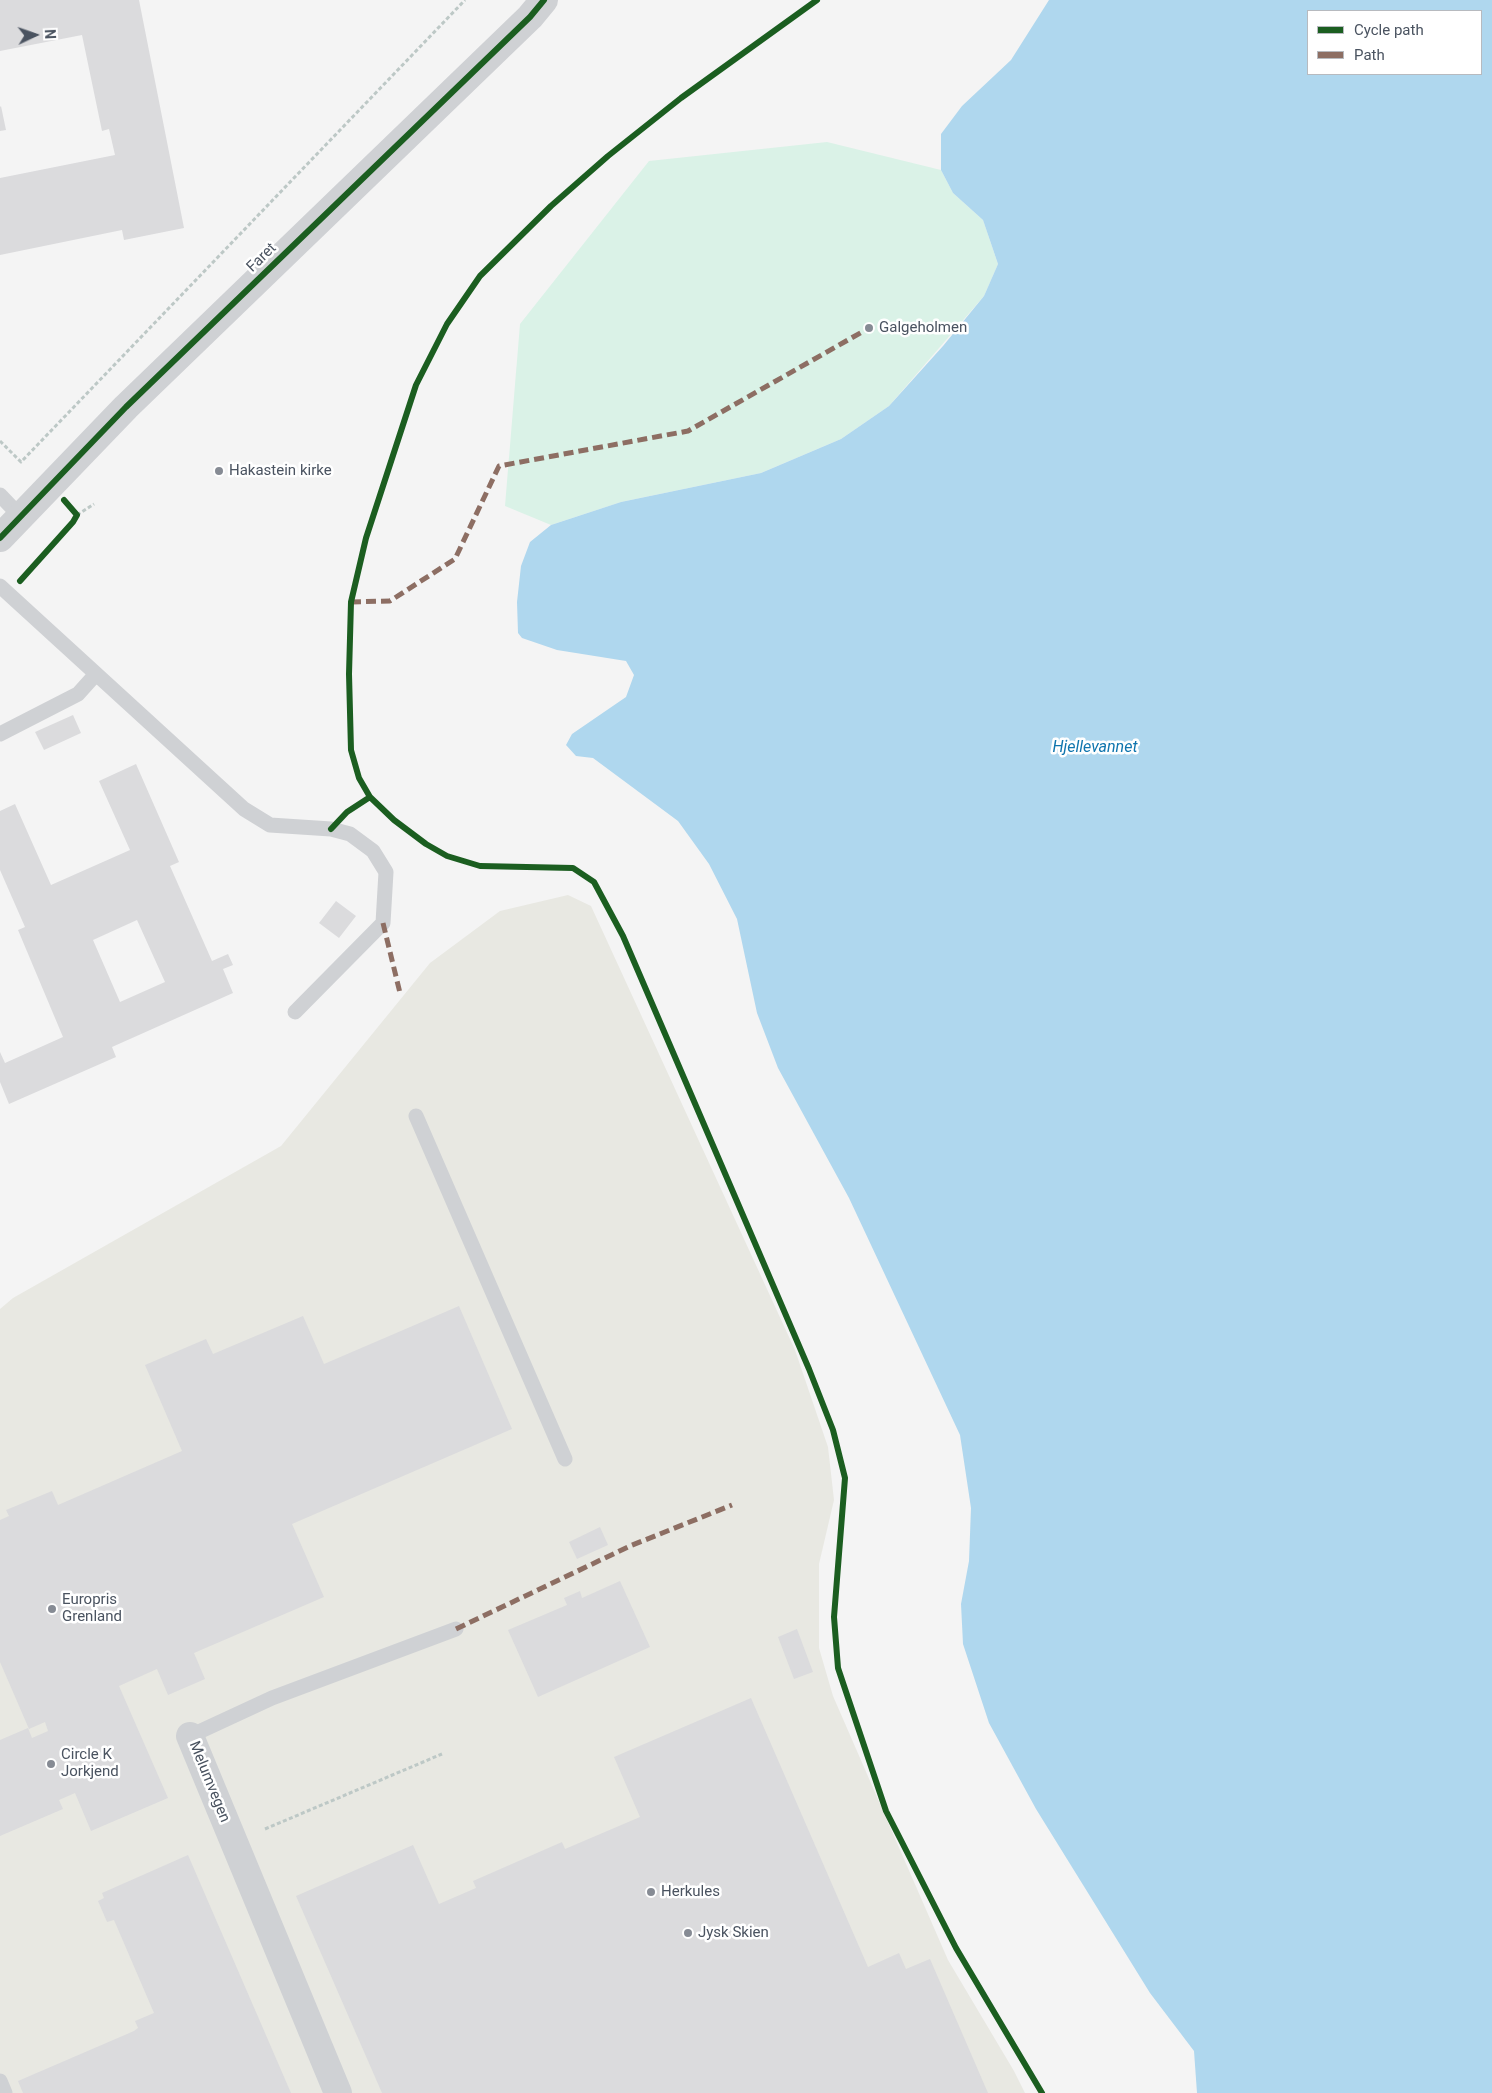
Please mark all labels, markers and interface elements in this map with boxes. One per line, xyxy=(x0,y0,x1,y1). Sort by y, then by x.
north arrow xyxy=(10,10,60,60)
legend xyxy=(1307,10,1482,75)
text: Cycle path xyxy=(1354,21,1424,39)
text: N xyxy=(42,29,58,40)
text: Path xyxy=(1354,46,1385,64)
street label: Faret xyxy=(244,240,280,276)
place label: Galgeholmen xyxy=(879,319,967,337)
marker: Galgeholmen xyxy=(863,322,875,334)
place label: Hakastein kirke xyxy=(229,462,332,480)
marker: Hakastein kirke xyxy=(213,465,225,477)
water label: Hjellevannet xyxy=(1053,738,1137,758)
place label: Europris Grenland xyxy=(62,1591,122,1626)
marker: Europris Grenland xyxy=(46,1603,58,1615)
street label: Melumvegen xyxy=(185,1739,233,1825)
place label: Circle K Jorkjend xyxy=(61,1746,119,1781)
marker: Circle K Jorkjend xyxy=(45,1758,57,1770)
place label: Herkules xyxy=(661,1883,720,1901)
marker: Herkules xyxy=(645,1886,657,1898)
place label: Jysk Skien xyxy=(698,1924,769,1942)
marker: Jysk Skien xyxy=(682,1927,694,1939)

